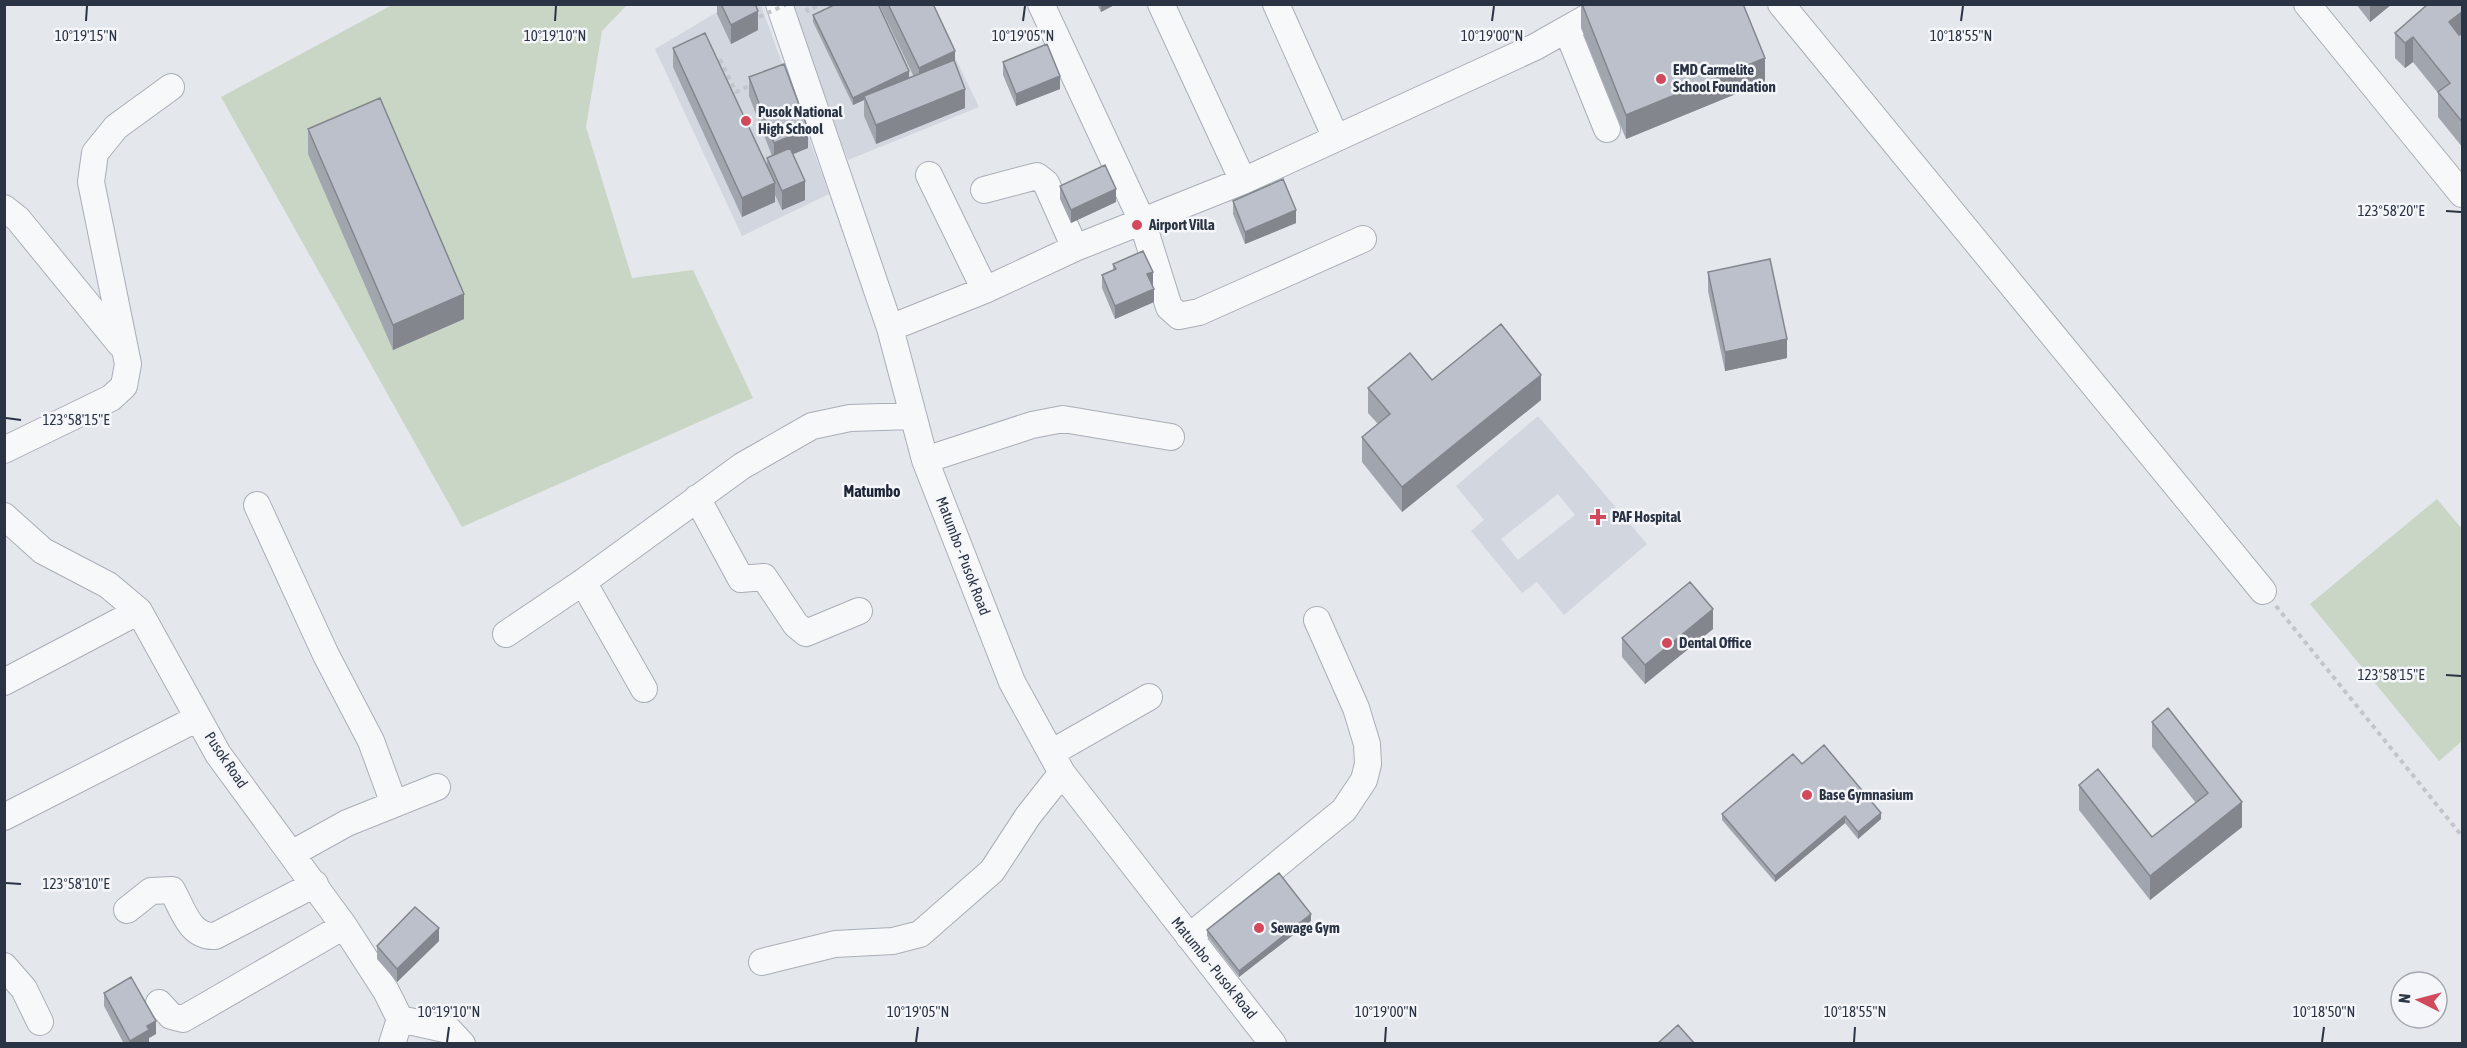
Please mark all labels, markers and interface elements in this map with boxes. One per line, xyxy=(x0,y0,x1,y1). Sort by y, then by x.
text: 10°19'15"N xyxy=(55,27,117,44)
text: 10°19'10"N xyxy=(524,27,586,44)
text: 10°19'05"N xyxy=(992,27,1054,44)
text: 10°19'00"N xyxy=(1461,27,1523,44)
text: 10°18'55"N xyxy=(1930,27,1992,44)
place label: EMD Carmelite School Foundation xyxy=(1673,61,1776,95)
marker: EMD Carmelite School Foundation xyxy=(1654,72,1668,86)
place label: Pusok National High School xyxy=(758,103,843,137)
marker: Pusok National High School xyxy=(739,114,753,128)
text: 123°58'20"E xyxy=(2357,202,2425,219)
place label: Airport Villa xyxy=(1148,216,1215,233)
marker: Airport Villa xyxy=(1130,218,1144,232)
text: 123°58'15"E xyxy=(42,411,110,428)
district label: Matumbo xyxy=(843,482,901,500)
street label: Matumbo - Pusok Road xyxy=(933,494,994,618)
marker: PAF Hospital xyxy=(1589,508,1607,526)
place label: PAF Hospital xyxy=(1612,508,1682,525)
place label: Dental Office xyxy=(1679,634,1752,651)
marker: Dental Office xyxy=(1660,636,1674,650)
text: 123°58'15"E xyxy=(2357,666,2425,683)
street label: Pusok Road xyxy=(201,728,251,791)
place label: Base Gymnasium xyxy=(1819,786,1913,803)
marker: Base Gymnasium xyxy=(1800,788,1814,802)
text: 123°58'10"E xyxy=(42,875,110,892)
street label: Matumbo - Pusok Road xyxy=(1168,914,1261,1022)
place label: Sewage Gym xyxy=(1271,919,1340,936)
marker: Sewage Gym xyxy=(1252,921,1266,935)
north arrow xyxy=(2389,970,2449,1030)
text: N xyxy=(2395,993,2414,1004)
text: 10°19'10"N xyxy=(418,1003,480,1020)
text: 10°19'05"N xyxy=(887,1003,949,1020)
text: 10°19'00"N xyxy=(1355,1003,1417,1020)
text: 10°18'55"N xyxy=(1824,1003,1886,1020)
text: 10°18'50"N xyxy=(2293,1003,2355,1020)

